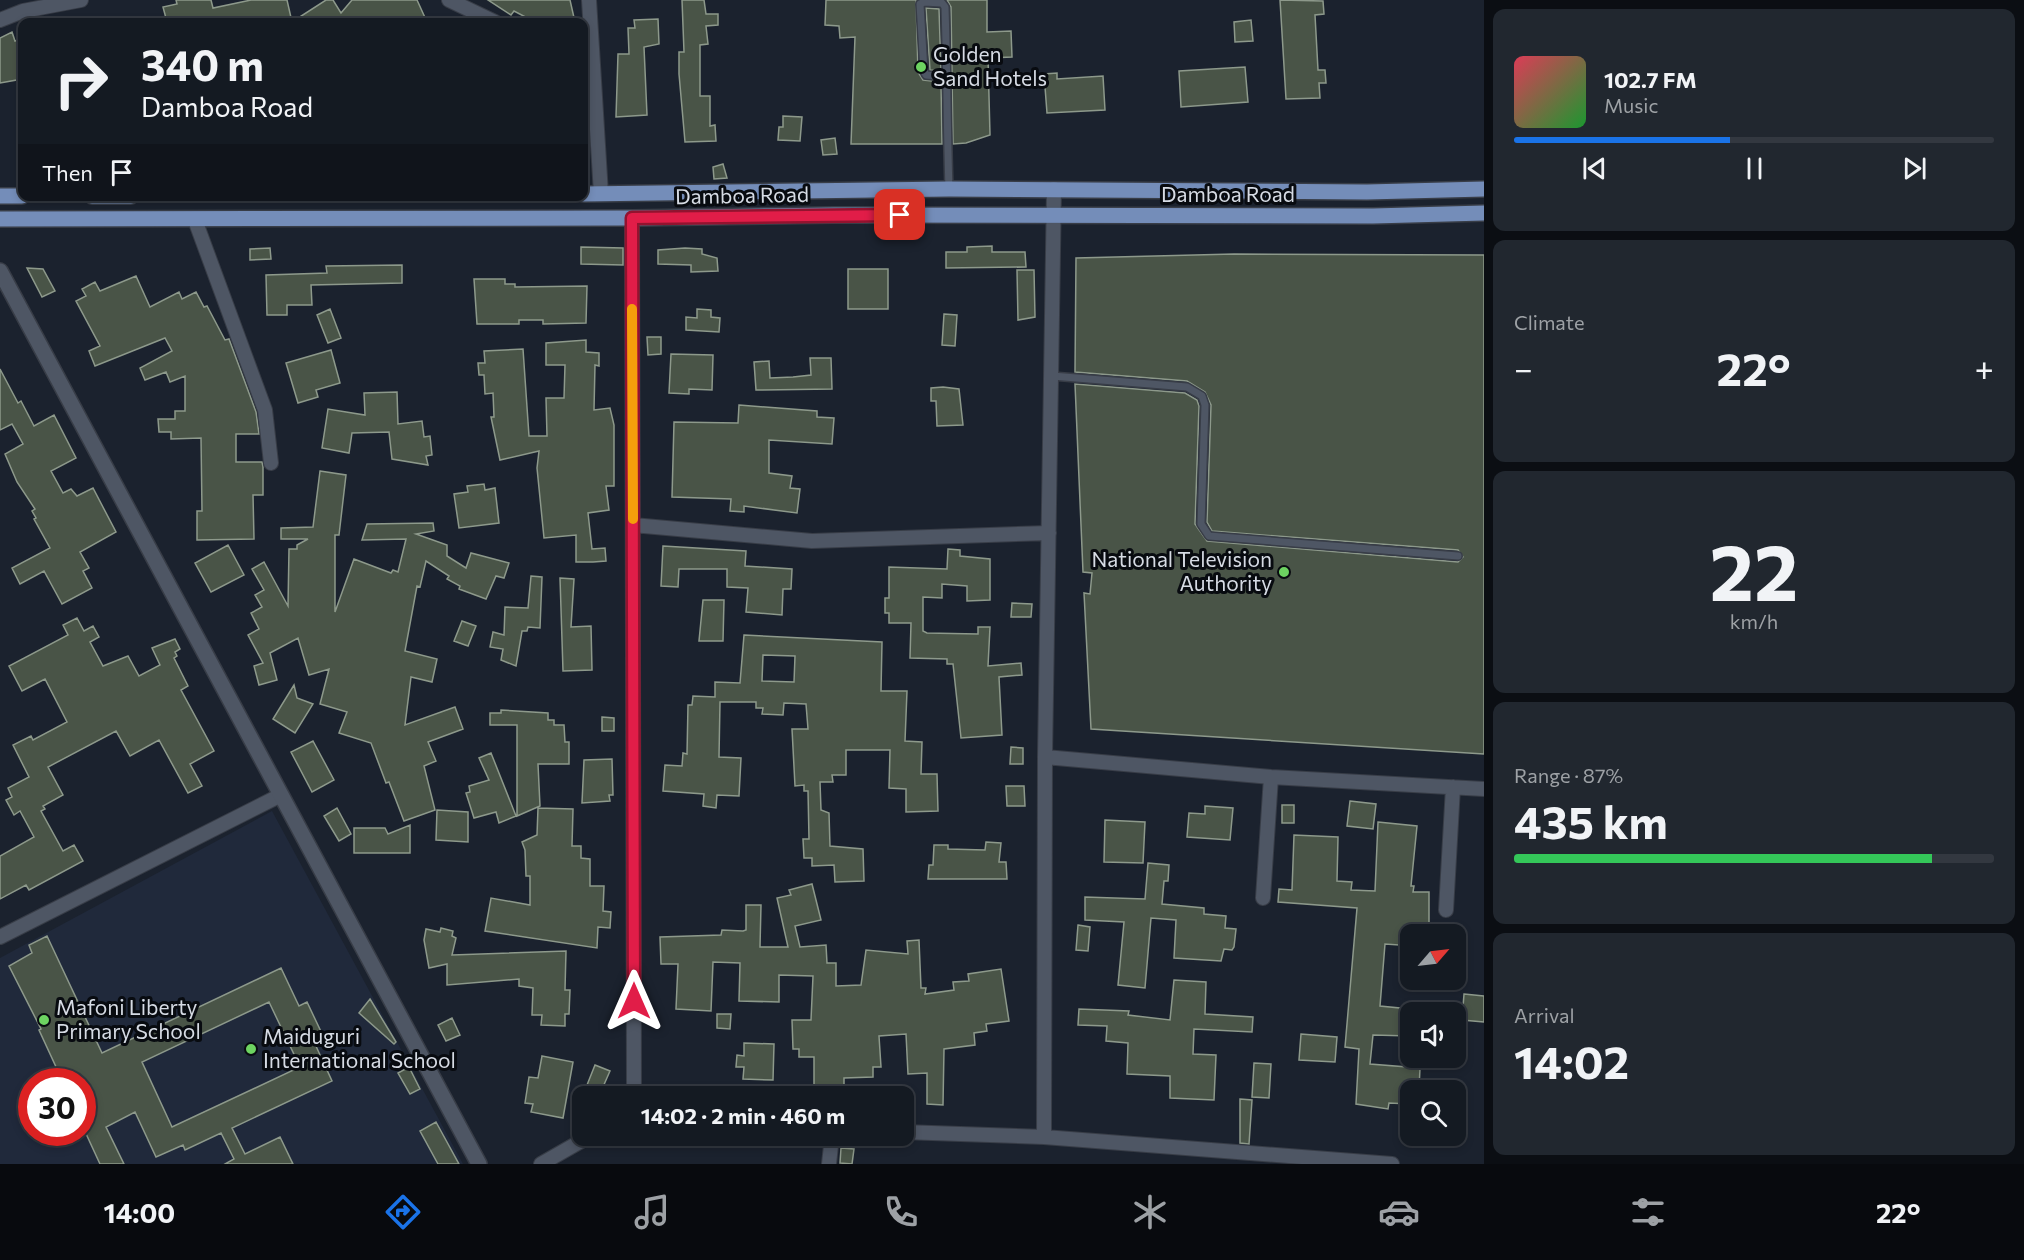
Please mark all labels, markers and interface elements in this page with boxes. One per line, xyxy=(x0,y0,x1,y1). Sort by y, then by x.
text: 340 m xyxy=(141,38,264,90)
place label: Golden Sand Hotels xyxy=(933,41,1047,90)
icon: right xyxy=(42,42,120,120)
marker: Golden Sand Hotels xyxy=(914,60,928,74)
text: 102.7 FM xyxy=(1604,66,1697,93)
text: Damboa Road xyxy=(141,90,313,123)
text: Music xyxy=(1604,93,1658,117)
icon: previous xyxy=(1578,152,1611,185)
icon: pause xyxy=(1738,152,1771,185)
icon: next xyxy=(1898,152,1931,185)
icon: arrive xyxy=(105,156,138,189)
text: Then xyxy=(42,159,93,186)
street label: Damboa Road xyxy=(675,181,809,208)
street label: Damboa Road xyxy=(1161,181,1295,206)
pin xyxy=(874,189,925,240)
icon: arrive xyxy=(883,198,916,231)
text: Climate xyxy=(1514,310,1584,334)
text: 22° xyxy=(1717,340,1791,395)
text: − xyxy=(1514,347,1533,388)
text: + xyxy=(1975,347,1994,388)
text: 22 xyxy=(1710,522,1798,617)
place label: National Television Authority xyxy=(1091,546,1272,595)
marker: National Television Authority xyxy=(1277,565,1291,579)
text: km/h xyxy=(1730,609,1778,633)
text: Range · 87% xyxy=(1514,763,1623,787)
text: 435 km xyxy=(1514,793,1668,848)
north arrow xyxy=(1400,924,1466,990)
map controls xyxy=(1400,924,1466,1146)
position arrow xyxy=(602,969,666,1033)
place label: Mafoni Liberty Primary School xyxy=(56,994,201,1043)
button: sound xyxy=(1400,1002,1466,1068)
text: Arrival xyxy=(1514,1003,1575,1027)
marker: Mafoni Liberty Primary School xyxy=(37,1013,51,1027)
place label: Maiduguri International School xyxy=(263,1023,456,1072)
text: 14:02 xyxy=(1514,1033,1629,1088)
marker: Maiduguri International School xyxy=(244,1042,258,1056)
speed limit sign: 30 xyxy=(18,1068,96,1146)
button: search xyxy=(1400,1080,1466,1146)
text: 14:02 · 2 min · 460 m xyxy=(641,1102,845,1129)
icon: directions xyxy=(382,1191,424,1233)
icon: music xyxy=(631,1191,673,1233)
icon: phone xyxy=(880,1191,922,1233)
icon: climate xyxy=(1129,1191,1171,1233)
icon: car xyxy=(1378,1191,1420,1233)
icon: filters xyxy=(1627,1191,1669,1233)
text: 14:00 xyxy=(103,1196,175,1229)
text: 22° xyxy=(1876,1196,1920,1229)

